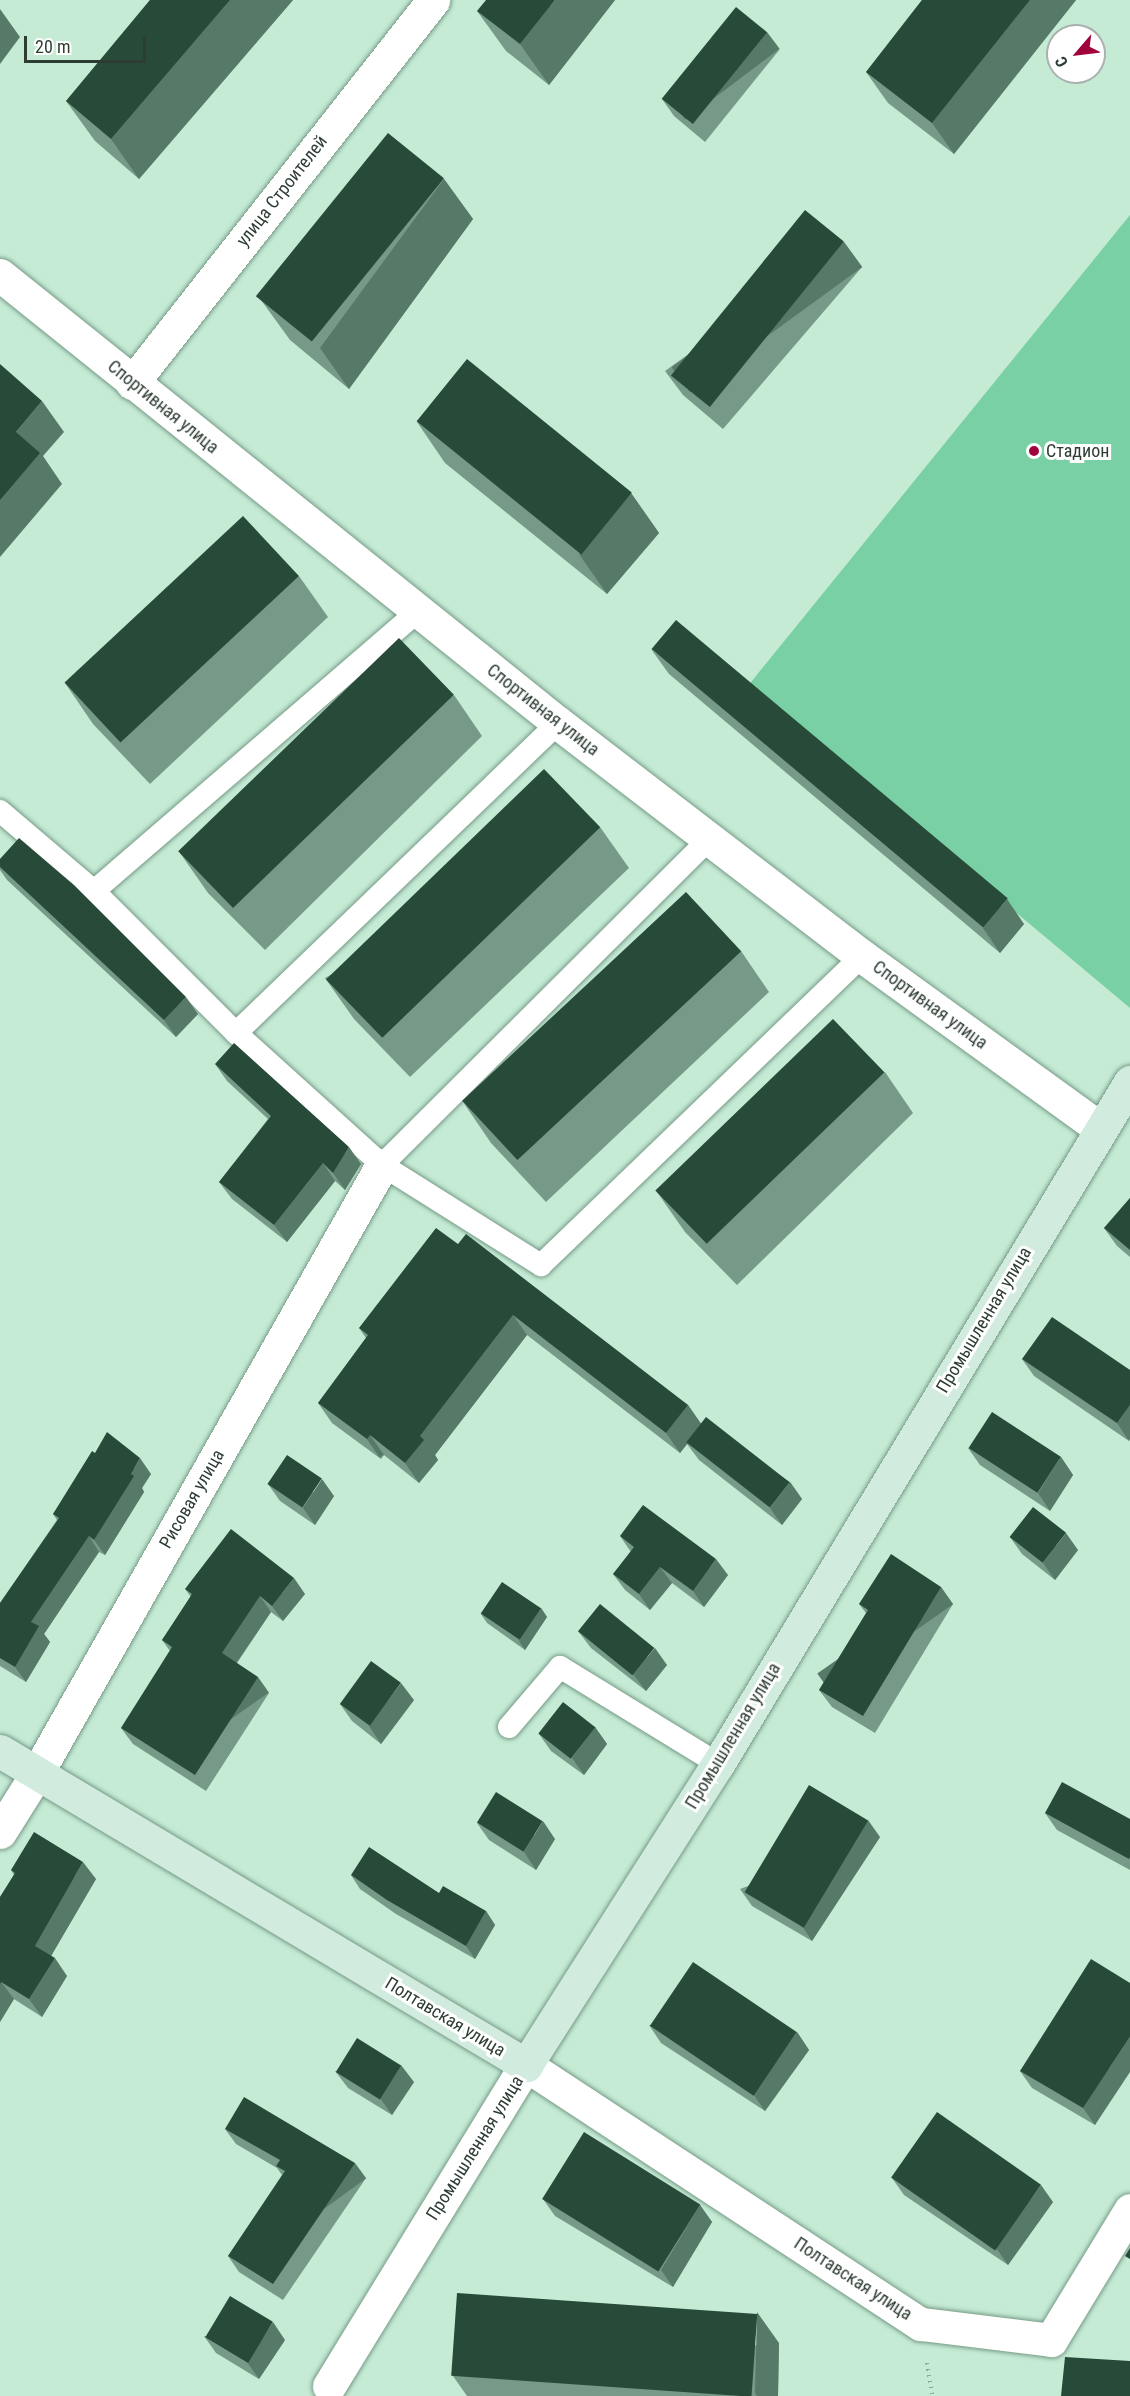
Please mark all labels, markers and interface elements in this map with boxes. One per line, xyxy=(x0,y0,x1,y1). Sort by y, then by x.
scale bar xyxy=(27,24,148,62)
north arrow xyxy=(1046,24,1106,84)
text: 20 m xyxy=(35,36,70,57)
text: С xyxy=(1051,53,1072,70)
street label: улица Строителей xyxy=(232,131,332,251)
street label: Спортивная улица xyxy=(103,356,223,458)
place label: Стадион xyxy=(1046,440,1109,462)
marker: Стадион xyxy=(1027,444,1041,458)
street label: Спортивная улица xyxy=(483,659,603,761)
street label: Спортивная улица xyxy=(868,956,992,1054)
street label: Промышленная улица xyxy=(932,1243,1036,1397)
street label: Рисовая улица xyxy=(155,1446,229,1552)
street label: Промышленная улица xyxy=(681,1659,785,1813)
street label: Полтавская улица xyxy=(381,1973,509,2061)
street label: Промышленная улица xyxy=(422,2072,528,2224)
street label: Полтавская улица xyxy=(790,2233,916,2325)

